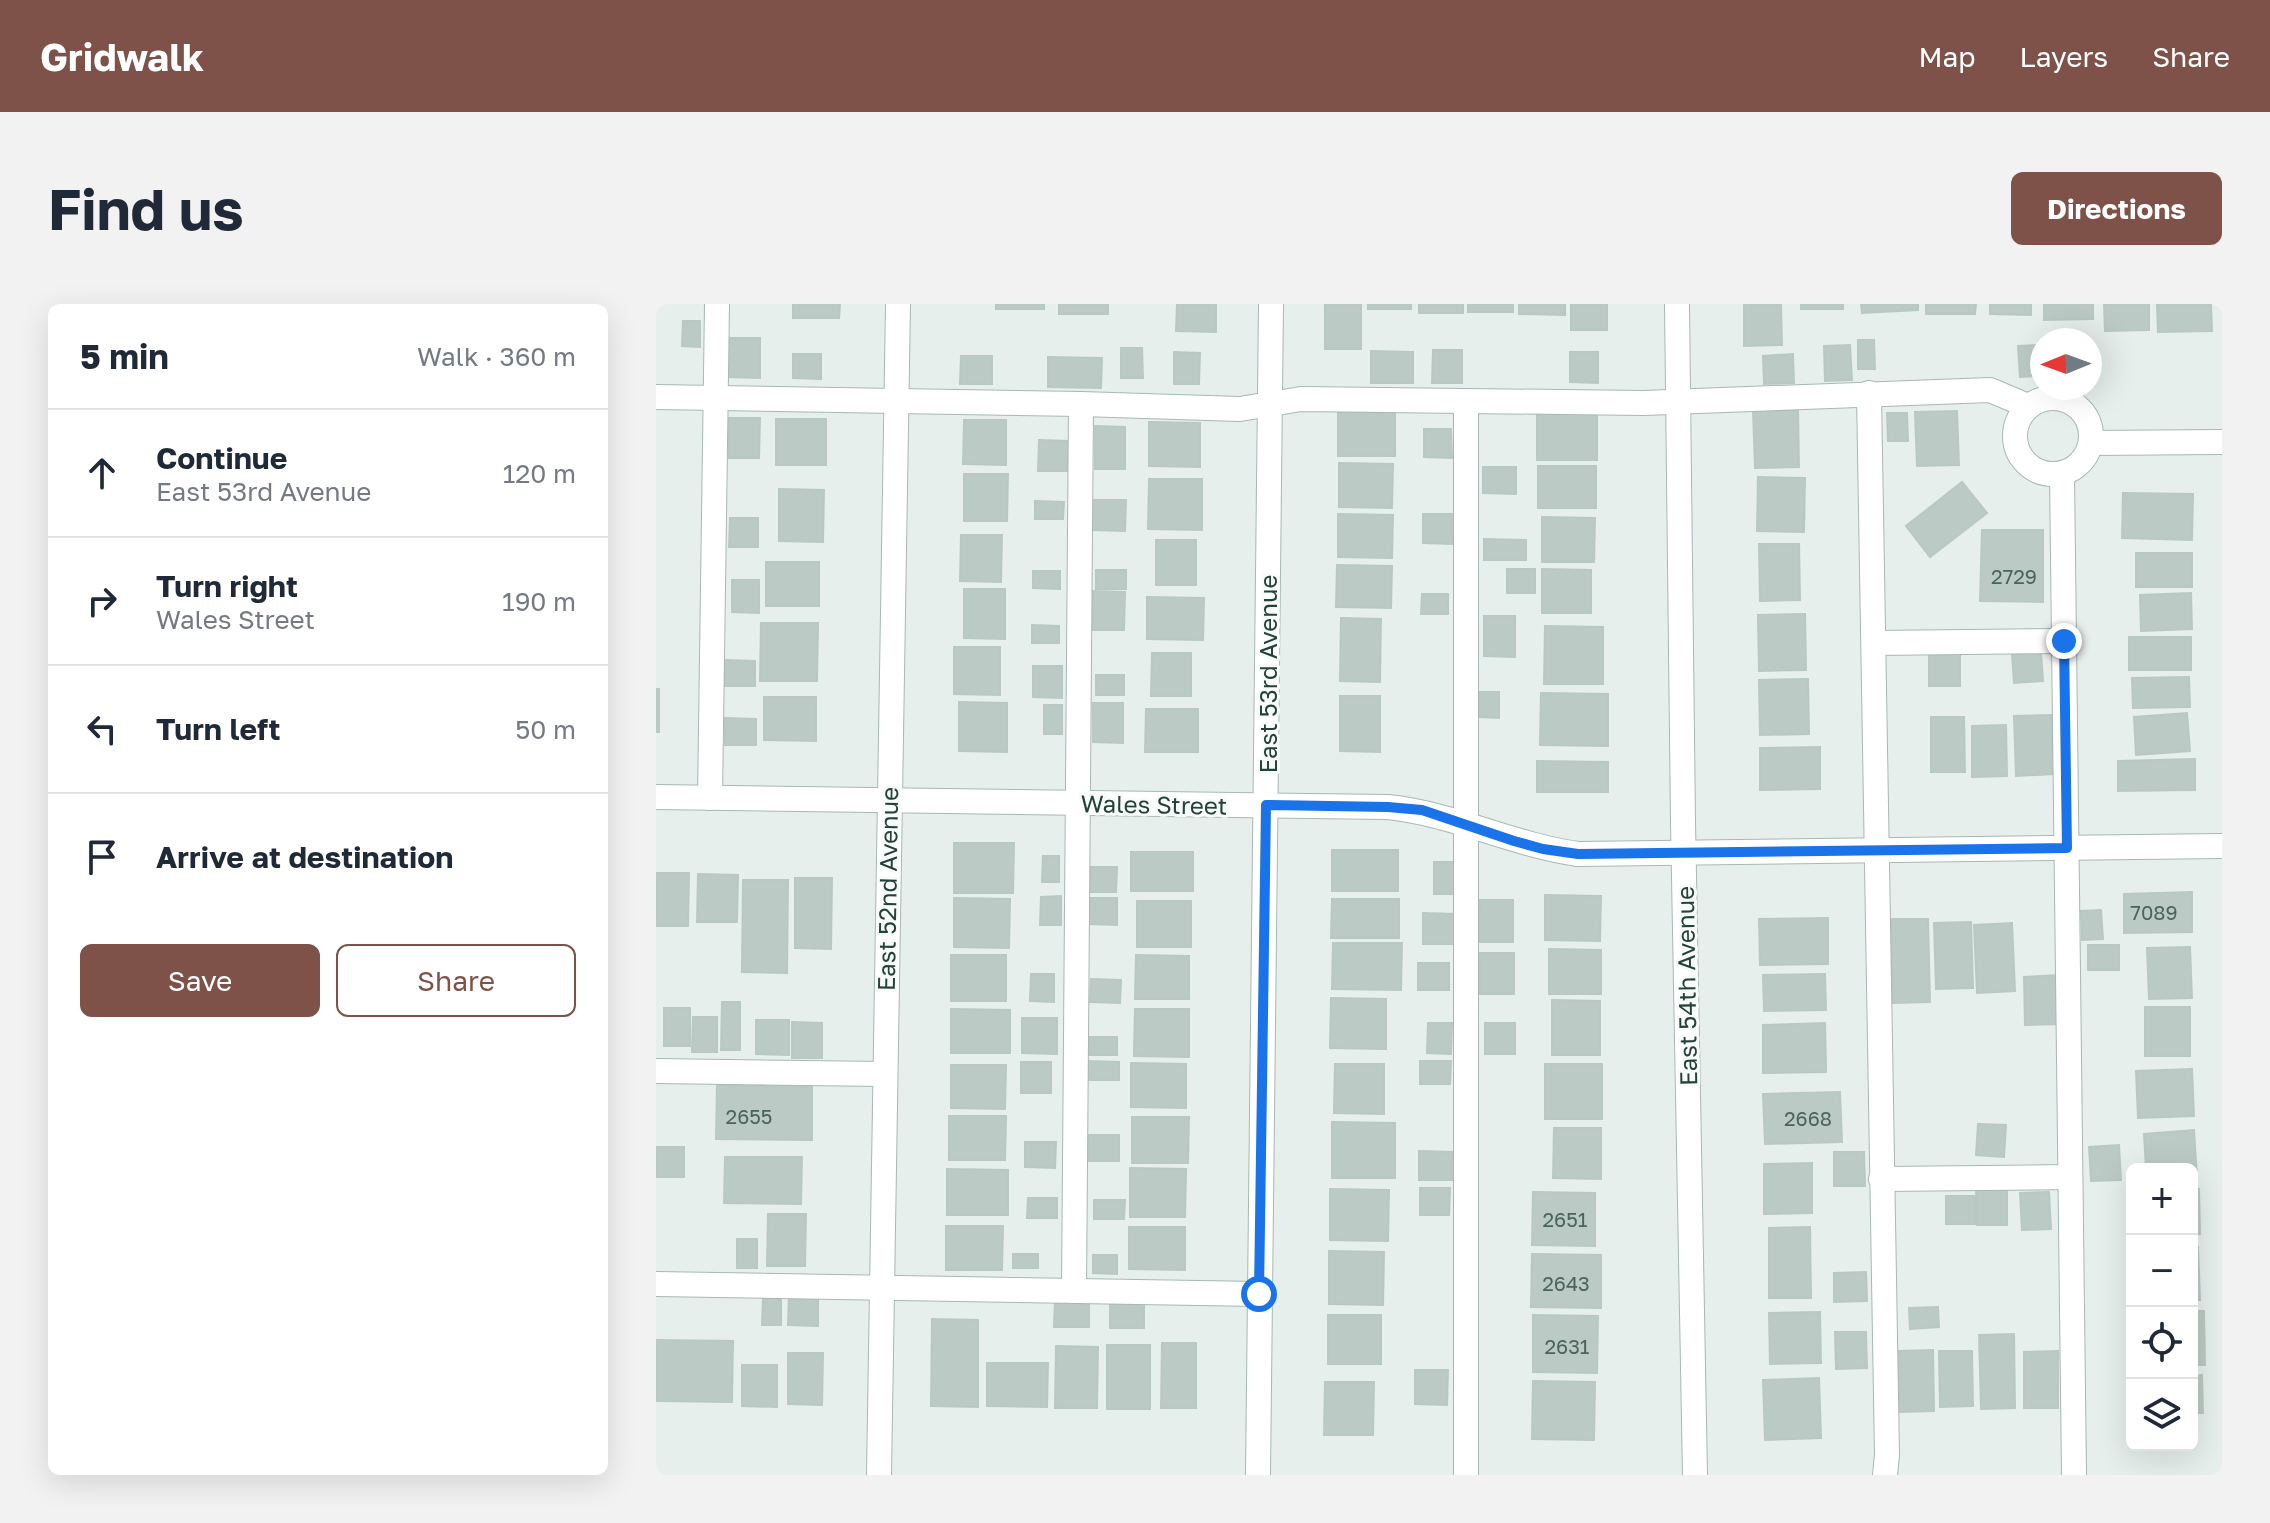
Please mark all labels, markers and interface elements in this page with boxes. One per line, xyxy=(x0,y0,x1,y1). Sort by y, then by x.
text: Gridwalk xyxy=(40,34,204,79)
text: Map xyxy=(1918,40,1976,73)
text: Layers xyxy=(2020,40,2108,73)
text: Share xyxy=(2152,40,2230,73)
button: Directions xyxy=(2011,172,2222,245)
text: Find us xyxy=(48,175,244,242)
north arrow xyxy=(2030,328,2102,400)
text: 5 min xyxy=(80,336,169,376)
text: Walk · 360 m xyxy=(417,341,576,372)
text: Continue xyxy=(156,440,287,476)
icon: ahead xyxy=(80,451,124,495)
text: 120 m xyxy=(503,458,576,489)
text: East 53rd Avenue xyxy=(156,476,371,507)
house number: 2729 xyxy=(1991,564,2037,588)
text: Turn right xyxy=(156,568,298,604)
street label: East 53rd Avenue xyxy=(1253,575,1282,773)
icon: right xyxy=(80,579,124,623)
text: 190 m xyxy=(502,586,576,617)
text: Wales Street xyxy=(156,604,315,635)
route end xyxy=(2046,623,2082,659)
icon: left xyxy=(80,707,124,751)
text: Turn left xyxy=(156,711,281,747)
text: 50 m xyxy=(515,714,576,745)
street label: East 52nd Avenue xyxy=(871,787,903,991)
street label: Wales Street xyxy=(1080,788,1228,820)
icon: arrive xyxy=(80,835,124,879)
text: Arrive at destination xyxy=(156,839,453,875)
street label: East 54th Avenue xyxy=(1670,886,1702,1086)
house number: 7089 xyxy=(2130,900,2178,924)
button: Save xyxy=(80,944,320,1017)
button: Share xyxy=(336,944,576,1017)
house number: 2655 xyxy=(726,1104,772,1128)
house number: 2668 xyxy=(1784,1106,1832,1130)
map controls xyxy=(2126,1163,2198,1451)
button: + xyxy=(2126,1163,2198,1235)
house number: 2651 xyxy=(1543,1207,1588,1231)
button: − xyxy=(2126,1235,2198,1307)
house number: 2643 xyxy=(1542,1271,1590,1295)
route start xyxy=(1241,1276,1277,1312)
button: locate xyxy=(2126,1307,2198,1379)
house number: 2631 xyxy=(1544,1334,1590,1358)
button: layers xyxy=(2126,1379,2198,1451)

